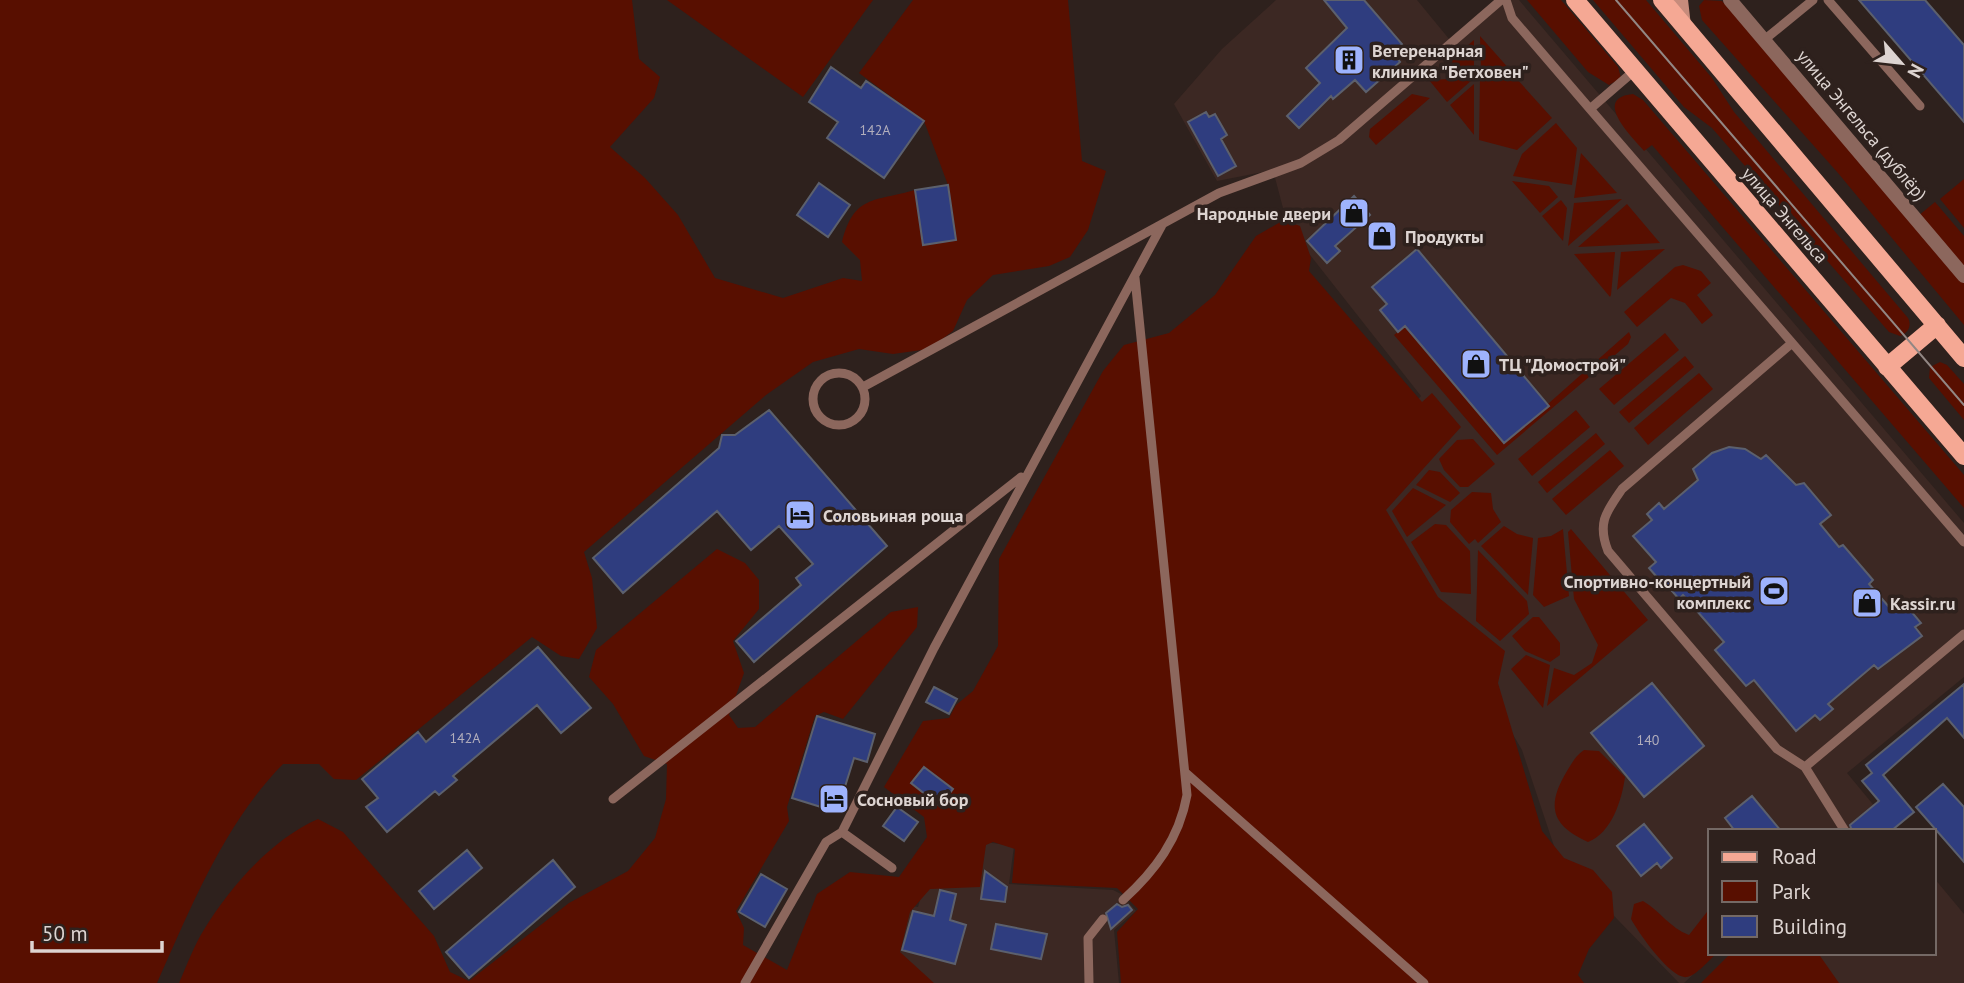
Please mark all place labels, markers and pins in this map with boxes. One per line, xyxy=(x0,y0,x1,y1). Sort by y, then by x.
place label: Ветеренарная клиника "Бетховен" xyxy=(1372,39,1529,83)
building icon: Ветеренарная клиника "Бетховен" xyxy=(1332,43,1366,77)
shop icon: Народные двери xyxy=(1337,196,1371,230)
place label: Народные двери xyxy=(1197,202,1331,225)
shop icon: Продукты xyxy=(1365,219,1399,253)
place label: Продукты xyxy=(1405,225,1484,248)
shop icon: ТЦ "Домострой" xyxy=(1459,347,1493,381)
place label: ТЦ "Домострой" xyxy=(1499,353,1626,376)
hotel icon: Соловьиная роща xyxy=(783,498,817,532)
place label: Соловьиная роща xyxy=(823,504,963,527)
place label: Спортивно-концертный комплекс xyxy=(1564,570,1751,614)
sports icon: Спортивно-концертный комплекс xyxy=(1757,574,1791,608)
shop icon: Kassir.ru xyxy=(1850,586,1884,620)
place label: Kassir.ru xyxy=(1890,592,1955,615)
hotel icon: Сосновый бор xyxy=(817,782,851,816)
place label: Сосновый бор xyxy=(857,788,969,811)

